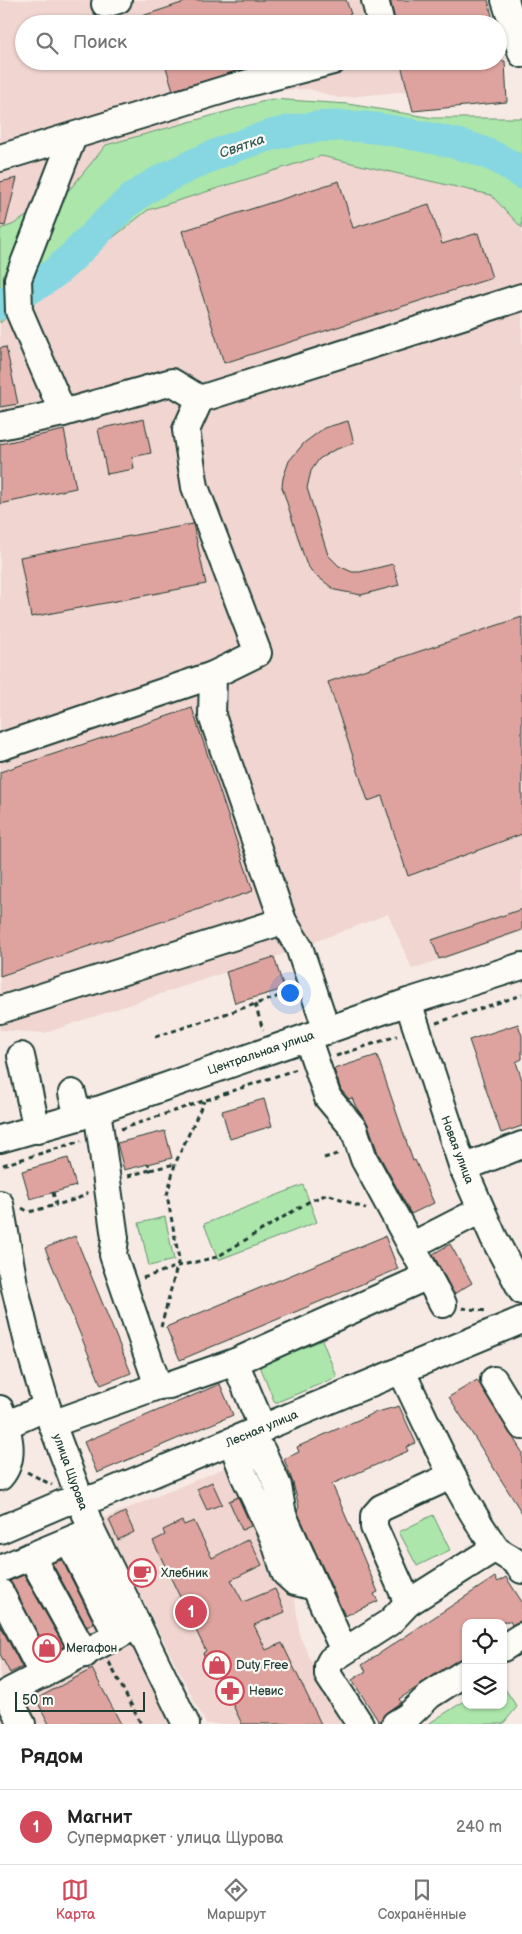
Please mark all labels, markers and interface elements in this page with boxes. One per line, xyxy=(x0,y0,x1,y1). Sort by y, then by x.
search box xyxy=(15,15,507,70)
icon: search xyxy=(33,29,61,57)
text: Поиск xyxy=(73,31,127,54)
water label: Святка xyxy=(217,130,267,162)
your location xyxy=(277,980,303,1006)
street label: Центральная улица xyxy=(206,1028,316,1078)
street label: Новая улица xyxy=(437,1114,477,1186)
street label: Лесная улица xyxy=(223,1407,300,1451)
street label: улица Щурова xyxy=(49,1432,91,1512)
cafe icon: Хлебник xyxy=(127,1558,157,1588)
place label: Хлебник xyxy=(161,1566,209,1581)
pin: 1 xyxy=(175,1593,207,1631)
map controls xyxy=(462,1619,507,1709)
button: locate xyxy=(462,1619,507,1664)
shop icon: Мегафон xyxy=(32,1633,62,1663)
place label: Мегафон xyxy=(66,1641,117,1656)
shop icon: Duty Free xyxy=(202,1650,232,1680)
place label: Duty Free xyxy=(236,1658,288,1673)
button: layers xyxy=(462,1664,507,1709)
pharmacy icon: Невис xyxy=(215,1676,245,1706)
place label: Невис xyxy=(249,1684,284,1699)
scale bar xyxy=(15,1689,145,1712)
text: 50 m xyxy=(22,1692,54,1709)
text: Рядом xyxy=(20,1744,83,1769)
text: Магнит xyxy=(67,1806,132,1829)
text: 1 xyxy=(33,1818,39,1837)
text: 240 m xyxy=(456,1818,502,1837)
text: Супермаркет · улица Щурова xyxy=(67,1829,284,1848)
tab: Карта xyxy=(56,1876,95,1923)
tab: Маршрут xyxy=(207,1876,266,1923)
tab: Сохранённые xyxy=(378,1876,466,1923)

